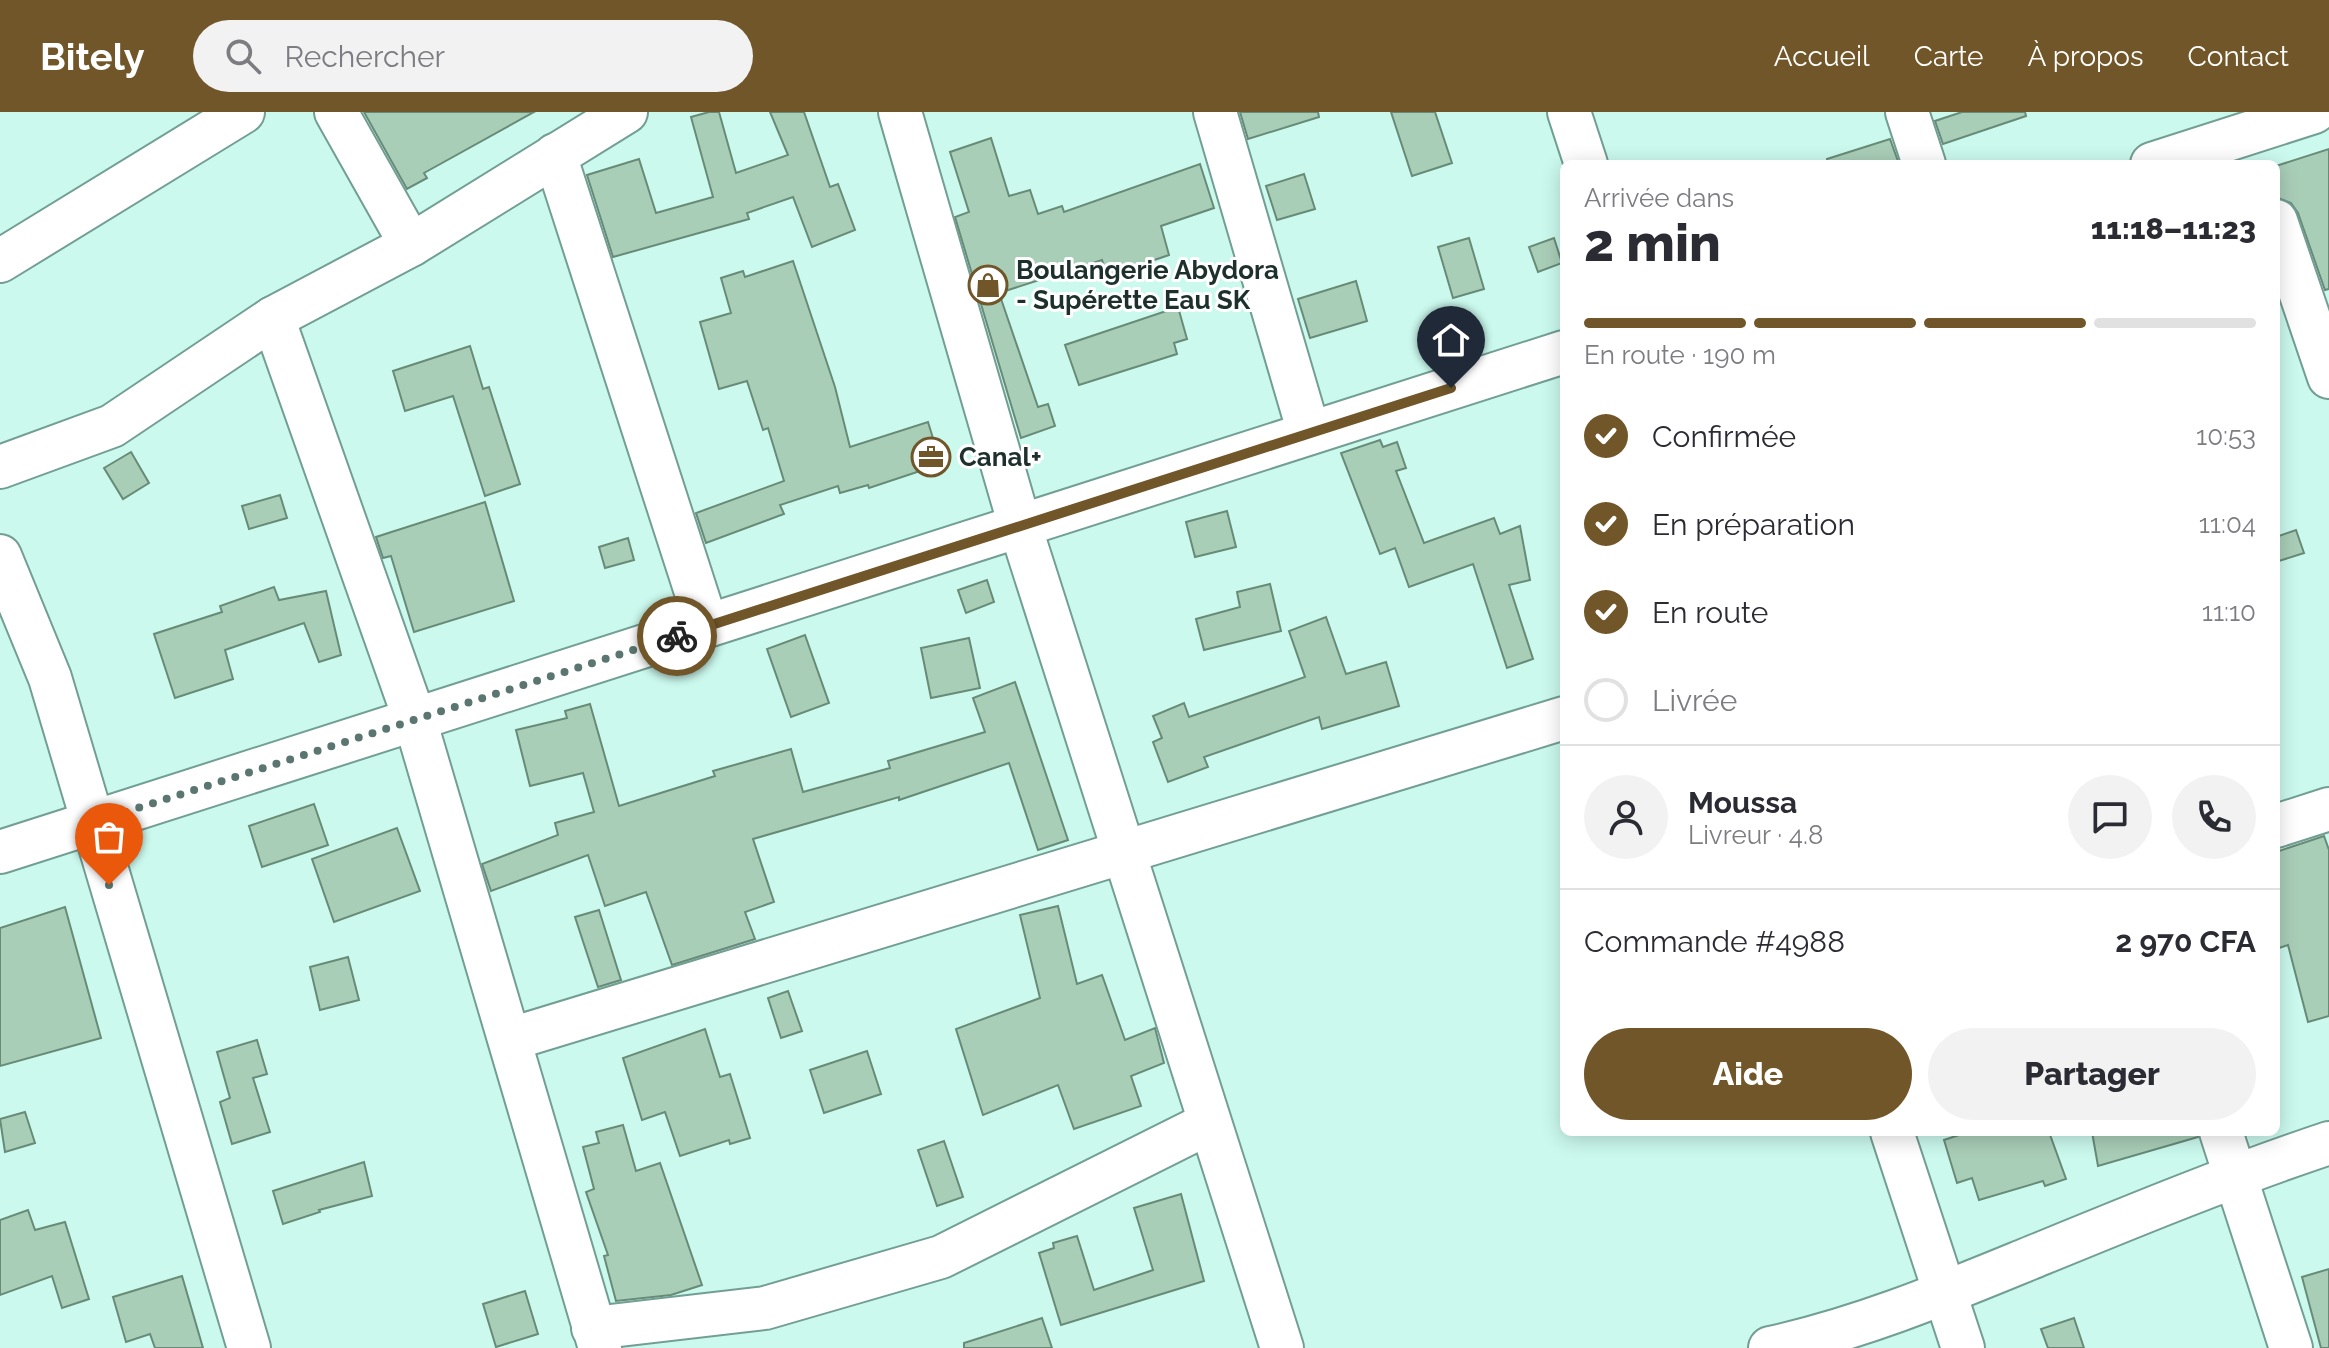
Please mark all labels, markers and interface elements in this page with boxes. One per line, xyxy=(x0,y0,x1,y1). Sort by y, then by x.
search box xyxy=(193,20,753,92)
text: Bitely xyxy=(40,34,145,79)
icon: search xyxy=(221,34,265,78)
text: Rechercher xyxy=(285,39,445,74)
text: Accueil xyxy=(1774,40,1870,73)
text: Carte xyxy=(1914,40,1984,73)
text: À propos xyxy=(2028,40,2144,73)
text: Contact xyxy=(2188,40,2289,73)
text: Arrivée dans xyxy=(1584,183,1734,213)
text: 11:18–11:23 xyxy=(2091,211,2256,246)
text: 2 min xyxy=(1584,212,1721,273)
place label: Boulangerie Abydora - Supérette Eau SK xyxy=(1016,255,1279,315)
shop icon: Boulangerie Abydora - Supérette Eau SK xyxy=(967,264,1009,306)
pin xyxy=(1417,306,1485,388)
icon: home xyxy=(1429,318,1473,362)
text: En route · 190 m xyxy=(1584,340,1776,370)
icon: check xyxy=(1584,414,1628,458)
text: Confirmée xyxy=(1652,419,1796,454)
text: 10:53 xyxy=(2196,421,2256,451)
office icon: Canal+ xyxy=(910,436,952,478)
place label: Canal+ xyxy=(959,442,1042,472)
icon: check xyxy=(1584,502,1628,546)
text: En préparation xyxy=(1652,507,1855,542)
text: 11:04 xyxy=(2199,509,2256,539)
icon: check xyxy=(1584,590,1628,634)
text: En route xyxy=(1652,595,1768,630)
courier xyxy=(637,596,717,676)
text: 11:10 xyxy=(2202,597,2256,627)
icon: bike xyxy=(655,614,699,658)
text: Livrée xyxy=(1652,683,1737,718)
button: person xyxy=(1584,775,1668,859)
button: chat xyxy=(2068,775,2152,859)
button: phone xyxy=(2172,775,2256,859)
text: Moussa xyxy=(1688,785,1797,820)
pin xyxy=(75,803,143,885)
icon: bag xyxy=(87,815,131,859)
text: Livreur · 4.8 xyxy=(1688,820,1823,850)
text: Commande #4988 xyxy=(1584,924,1845,959)
text: 2 970 CFA xyxy=(2115,924,2256,959)
button: Aide xyxy=(1584,1028,1912,1120)
button: Partager xyxy=(1928,1028,2256,1120)

